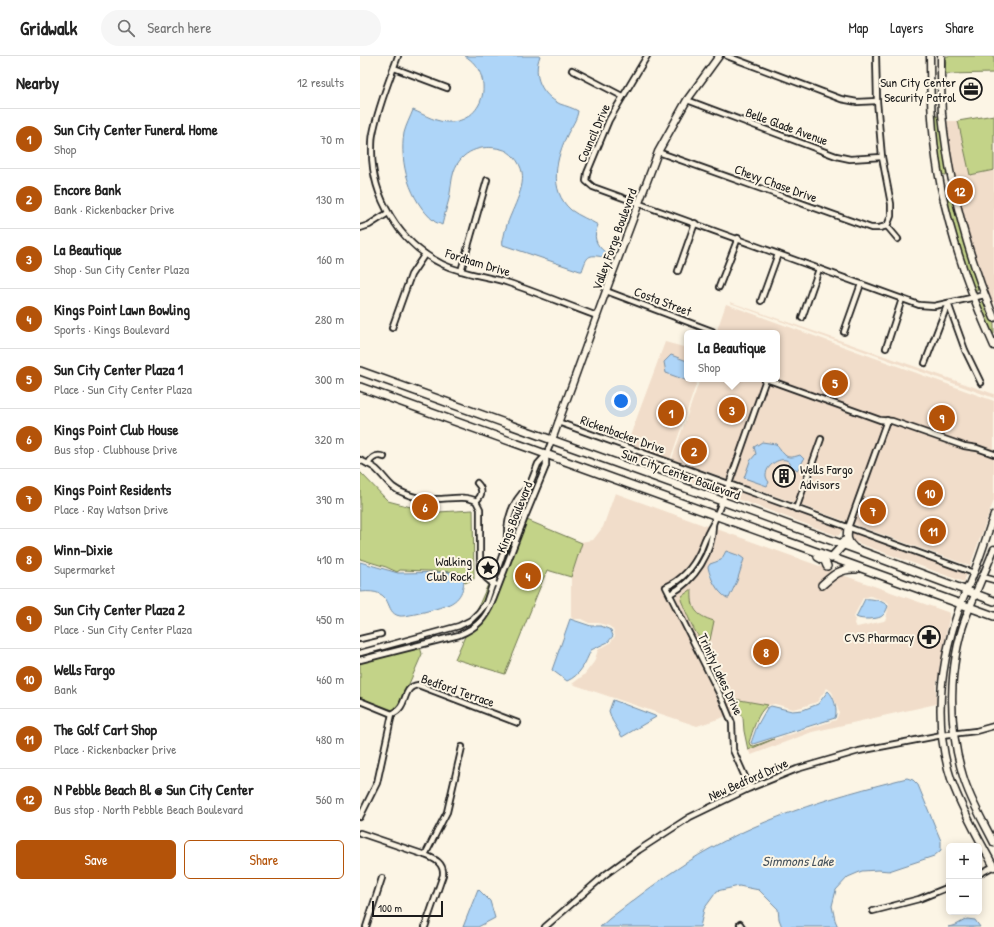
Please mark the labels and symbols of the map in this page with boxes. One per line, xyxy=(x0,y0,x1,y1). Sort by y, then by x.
place label: Sun City Center Security Patrol xyxy=(880,73,957,106)
office icon: Sun City Center Security Patrol xyxy=(958,76,984,102)
street label: Council Drive xyxy=(572,101,614,165)
street label: Belle Glade Avenue xyxy=(743,103,831,149)
street label: Chevy Chase Drive xyxy=(732,160,820,206)
pin: 12 xyxy=(947,176,973,206)
street label: Valley Forge Boulevard xyxy=(587,186,641,292)
street label: Fordham Drive xyxy=(442,243,513,280)
street label: Costa Street xyxy=(632,282,695,320)
pin: 5 xyxy=(822,368,848,398)
your location xyxy=(611,391,631,411)
pin: 3 xyxy=(719,395,745,425)
pin: 1 xyxy=(658,398,684,428)
pin: 9 xyxy=(929,403,955,433)
street label: Rickenbacker Drive xyxy=(578,410,668,458)
pin: 2 xyxy=(681,436,707,466)
street label: Sun City Center Boulevard xyxy=(619,444,743,504)
place label: Wells Fargo Advisors xyxy=(800,460,853,493)
building icon: Wells Fargo Advisors xyxy=(771,463,797,489)
pin: 10 xyxy=(917,478,943,508)
street label: Kings Boulevard xyxy=(492,479,536,555)
pin: 6 xyxy=(412,492,438,522)
pin: 7 xyxy=(860,496,886,526)
pin: 11 xyxy=(920,516,946,546)
place label: Walking Club Rock xyxy=(426,552,473,585)
place icon: Walking Club Rock xyxy=(475,555,501,581)
pin: 4 xyxy=(515,561,541,591)
pharmacy icon: CVS Pharmacy xyxy=(916,624,942,650)
place label: CVS Pharmacy xyxy=(844,628,914,646)
street label: Trinity Lakes Drive xyxy=(694,630,748,718)
pin: 8 xyxy=(753,637,779,667)
street label: Bedford Terrace xyxy=(419,669,497,711)
street label: New Bedford Drive xyxy=(705,753,791,805)
water label: Simmons Lake xyxy=(762,851,835,870)
scale bar xyxy=(372,899,443,918)

